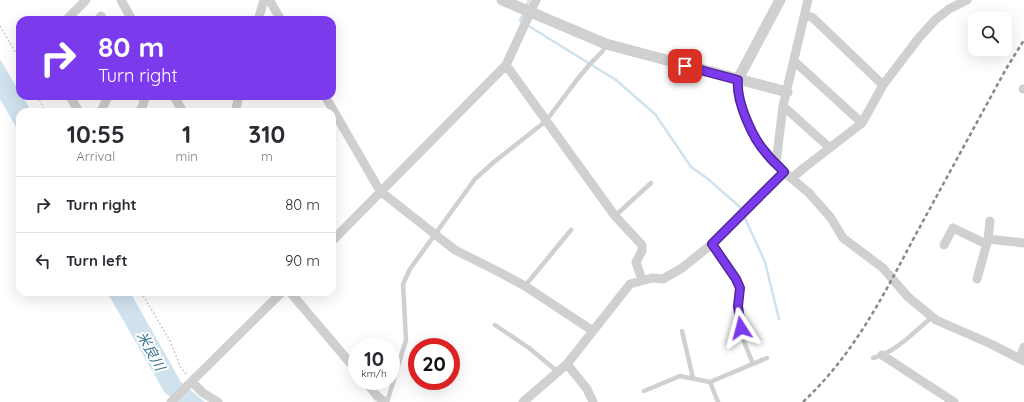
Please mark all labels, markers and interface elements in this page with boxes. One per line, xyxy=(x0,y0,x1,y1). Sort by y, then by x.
map controls xyxy=(968,12,1012,56)
button: search xyxy=(968,12,1012,56)
text: 80 m xyxy=(98,29,164,64)
icon: right xyxy=(32,32,84,84)
pin xyxy=(668,49,702,83)
icon: arrive xyxy=(674,55,696,77)
text: Turn right xyxy=(98,64,178,87)
text: 10:55 xyxy=(67,119,125,149)
text: 1 xyxy=(182,119,191,149)
text: 310 xyxy=(248,119,285,149)
text: Arrival xyxy=(76,148,115,164)
text: min xyxy=(176,148,198,164)
text: m xyxy=(261,148,273,164)
icon: right xyxy=(32,194,54,216)
text: Turn right xyxy=(66,195,137,214)
text: 80 m xyxy=(285,195,320,214)
icon: left xyxy=(32,250,54,272)
text: Turn left xyxy=(66,251,128,270)
text: 90 m xyxy=(285,251,320,270)
position arrow xyxy=(720,307,762,349)
water label: 米良川 xyxy=(133,328,170,375)
speed limit sign: 20 xyxy=(408,338,460,390)
text: 10 xyxy=(364,346,384,371)
text: km/h xyxy=(361,367,387,380)

